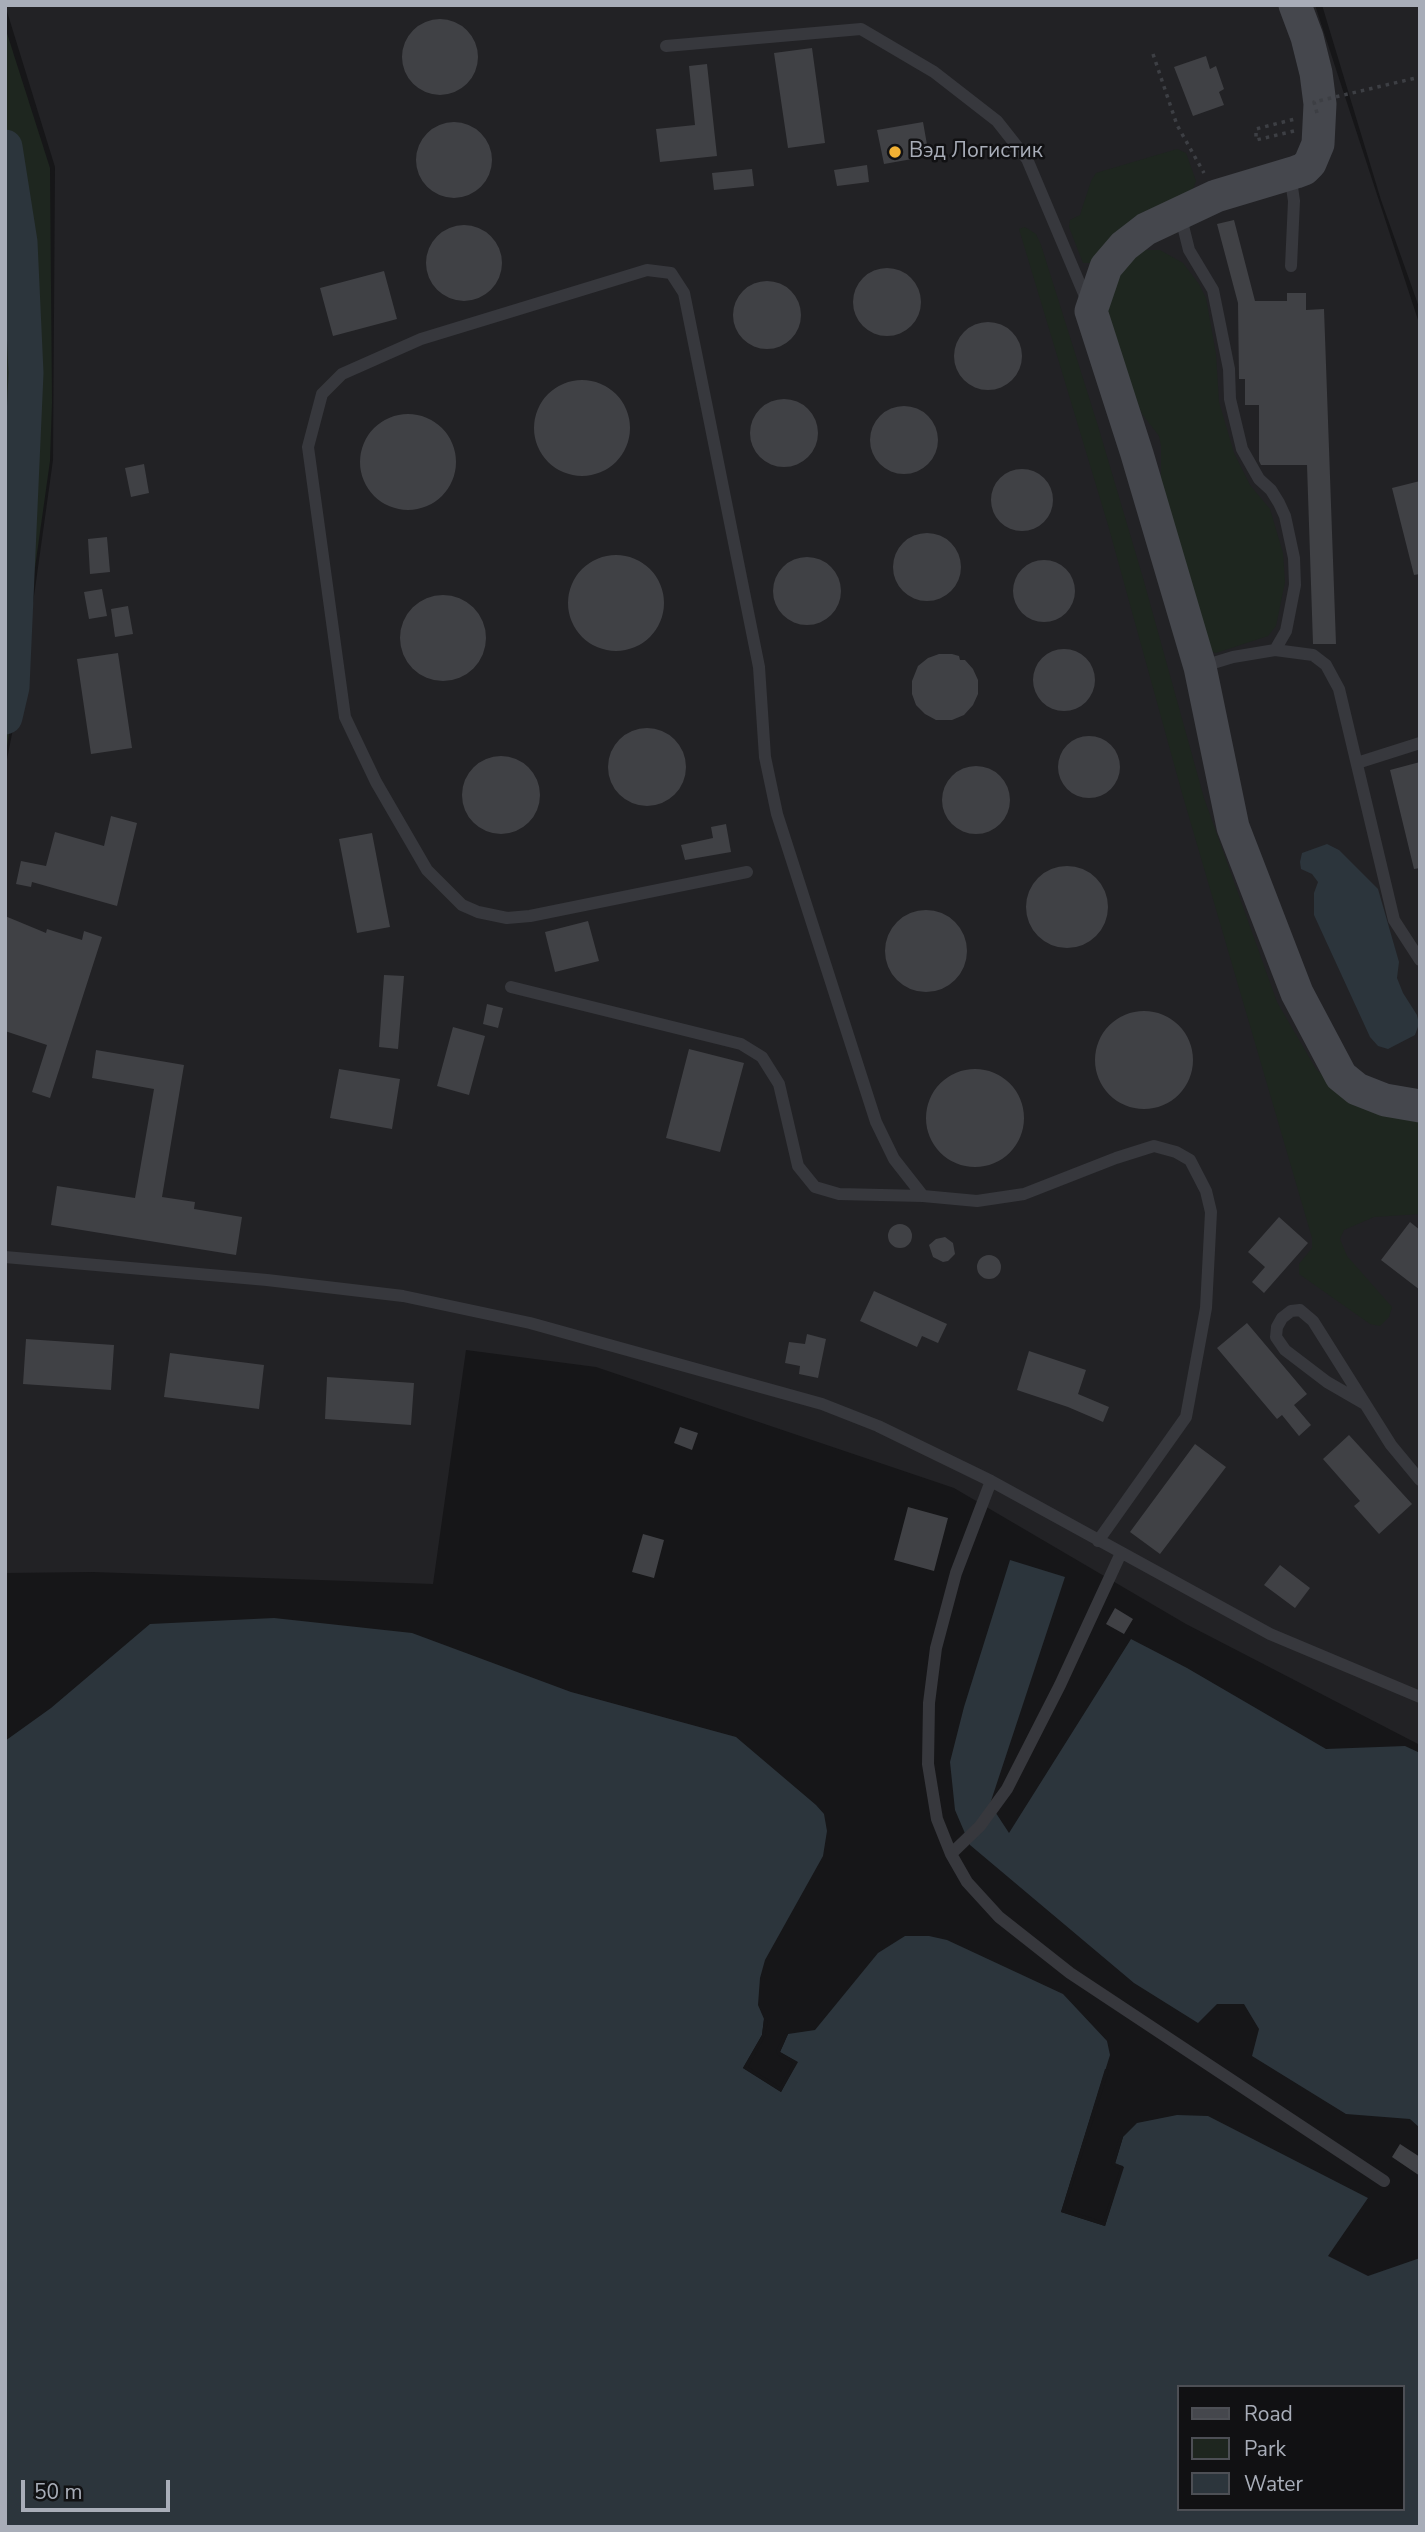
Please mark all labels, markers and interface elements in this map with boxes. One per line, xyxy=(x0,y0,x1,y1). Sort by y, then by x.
place label: Вэд Логистик xyxy=(909,139,1043,165)
marker: Вэд Логистик xyxy=(887,144,903,160)
legend xyxy=(1176,2385,1404,2511)
text: Road xyxy=(1244,2400,1293,2428)
text: Park xyxy=(1244,2435,1286,2463)
scale bar xyxy=(24,2466,173,2510)
text: Water xyxy=(1244,2470,1303,2498)
text: 50 m xyxy=(34,2478,83,2506)

